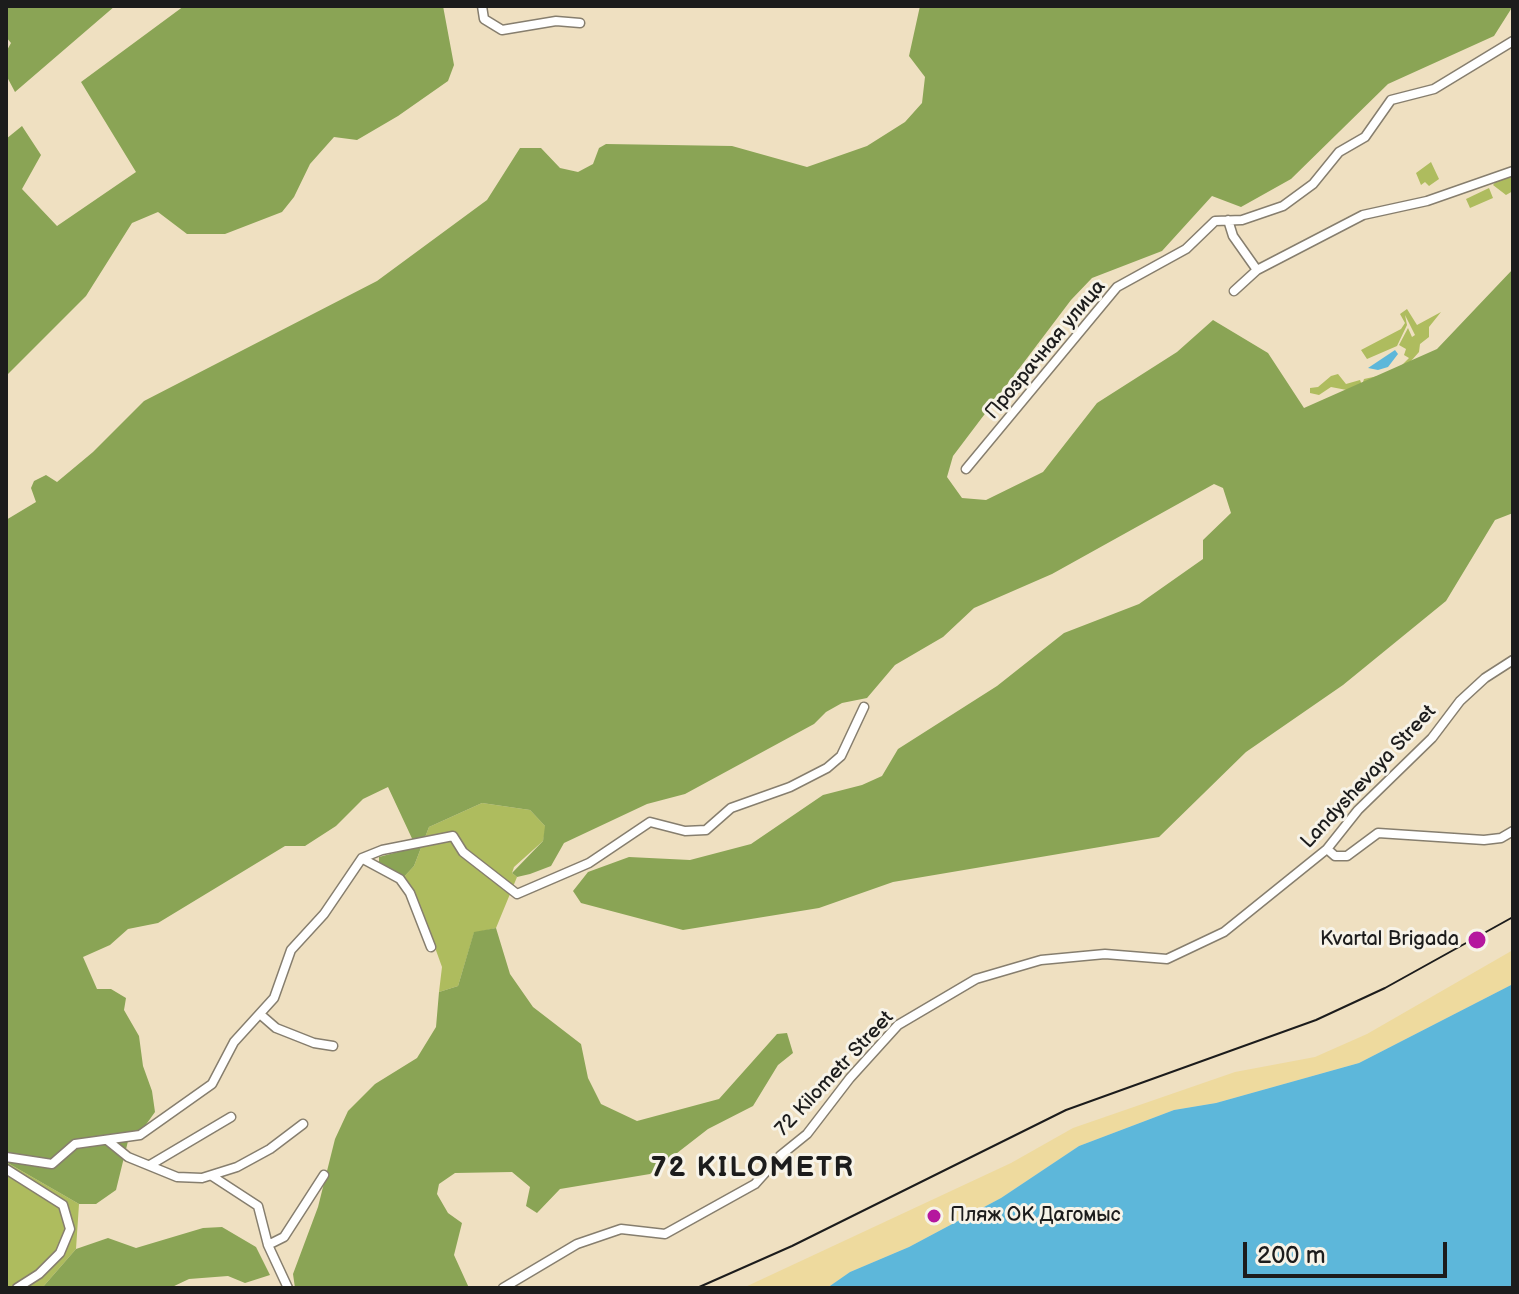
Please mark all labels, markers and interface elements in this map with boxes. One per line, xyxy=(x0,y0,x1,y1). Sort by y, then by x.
street label: Прозрачная улица xyxy=(981,275,1111,425)
street label: Landyshevaya Street xyxy=(1296,700,1442,854)
place label: Kvartal Brigada xyxy=(1320,928,1459,952)
marker: Kvartal Brigada xyxy=(1466,929,1488,951)
street label: 72 Kilometr Street xyxy=(771,1006,899,1142)
district label: 72 KILOMETR xyxy=(651,1152,855,1186)
place label: Пляж ОК Дагомыс xyxy=(950,1204,1121,1228)
marker: Пляж ОК Дагомыс xyxy=(925,1207,943,1225)
scale bar xyxy=(1247,1226,1451,1276)
text: 200 m xyxy=(1257,1241,1326,1270)

